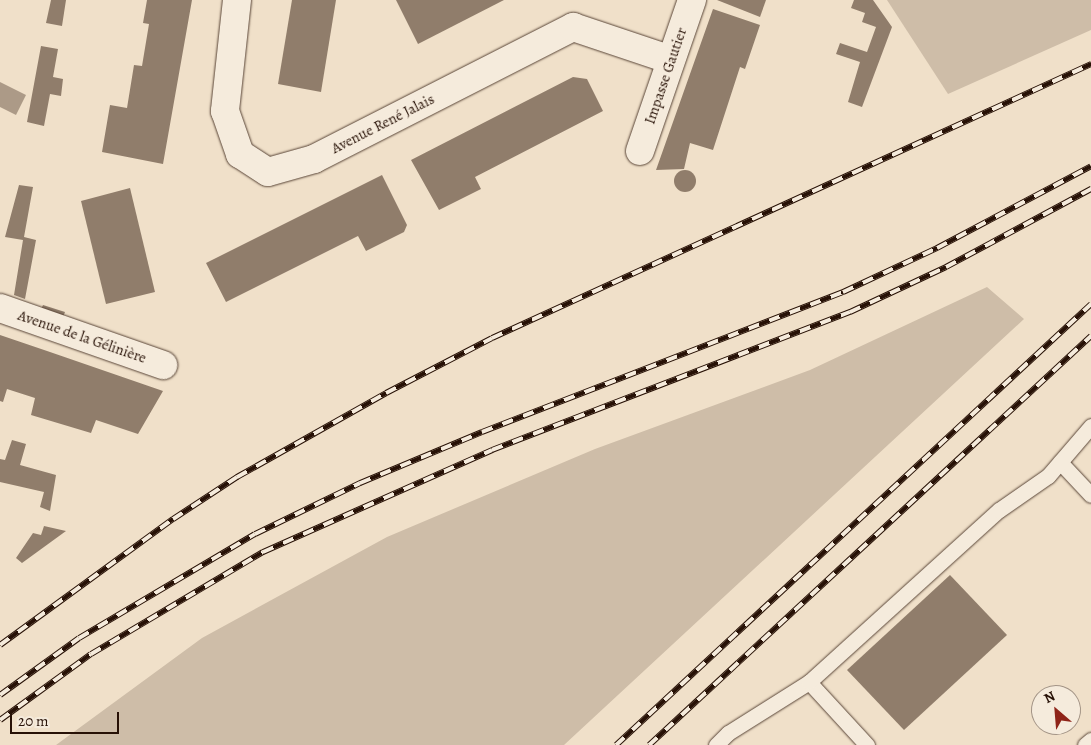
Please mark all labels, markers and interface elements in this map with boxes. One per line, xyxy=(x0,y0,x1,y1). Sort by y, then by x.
street label: Impasse Gautier xyxy=(641,25,691,127)
street label: Avenue René Jalais xyxy=(328,90,438,158)
street label: Avenue de la Gélinière xyxy=(15,307,149,367)
north arrow xyxy=(1031,685,1081,735)
text: N xyxy=(1041,686,1058,708)
scale bar xyxy=(12,702,121,734)
text: 20 m xyxy=(18,711,49,731)

